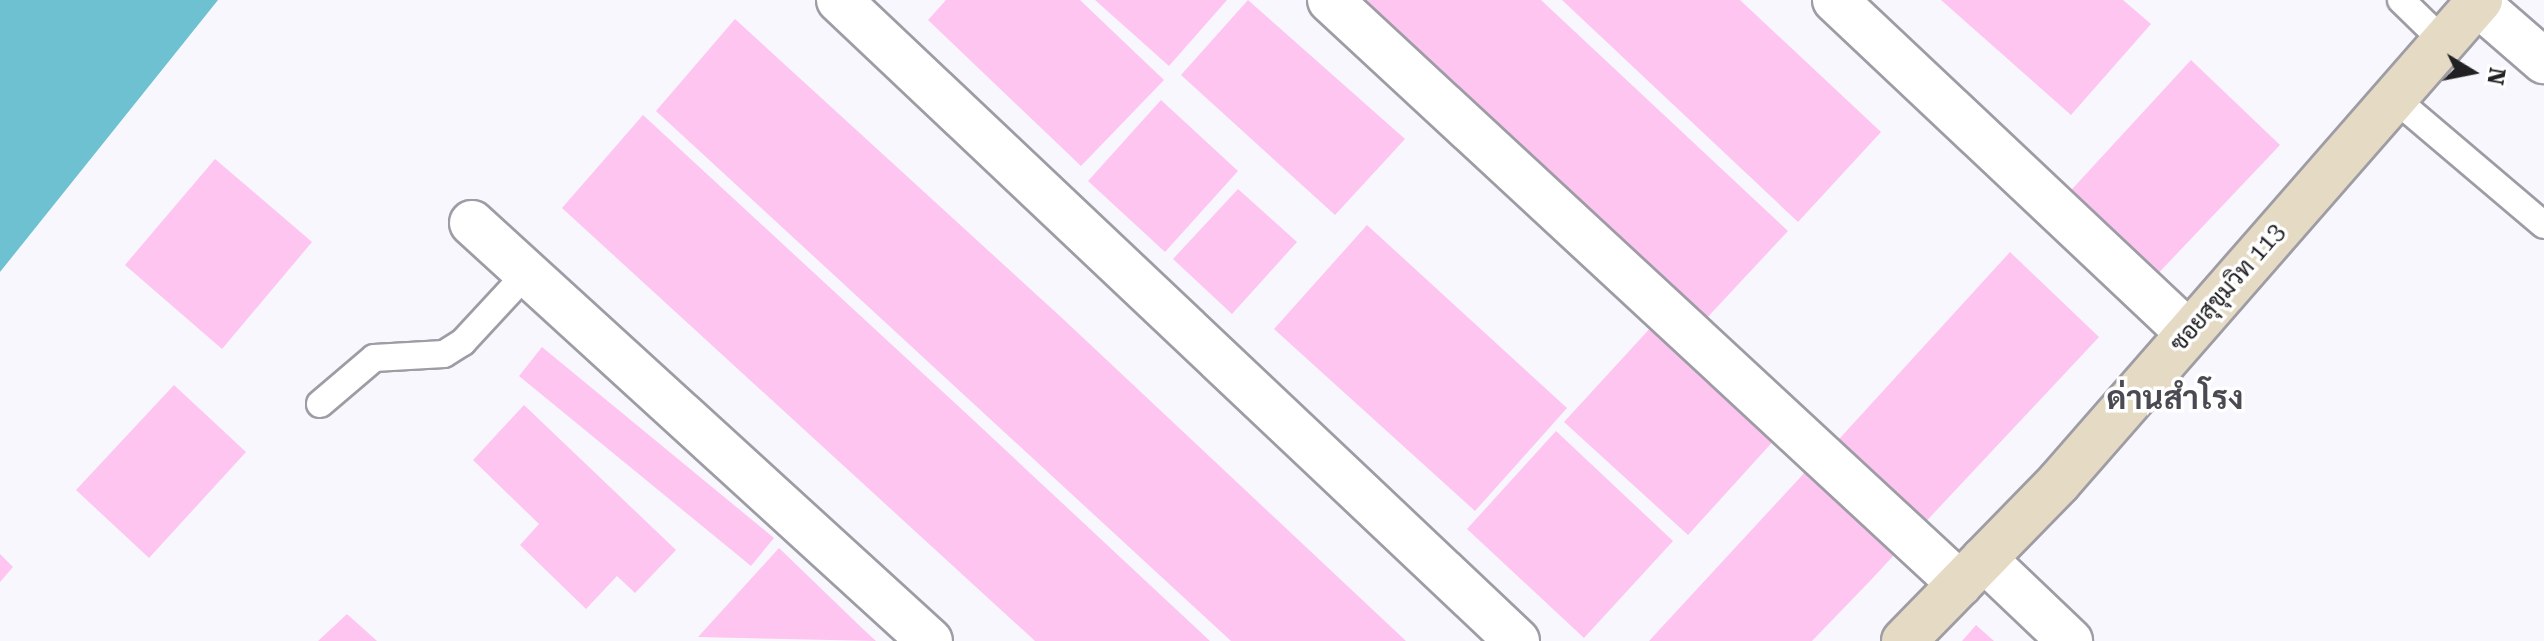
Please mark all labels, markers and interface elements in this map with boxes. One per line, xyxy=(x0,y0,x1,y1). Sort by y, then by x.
north arrow xyxy=(2432,32,2512,112)
text: N xyxy=(2482,66,2510,87)
street label: ซอยสุขุมวิท 113 xyxy=(2165,218,2291,358)
district label: ด่านสำโรง xyxy=(2107,379,2243,417)

